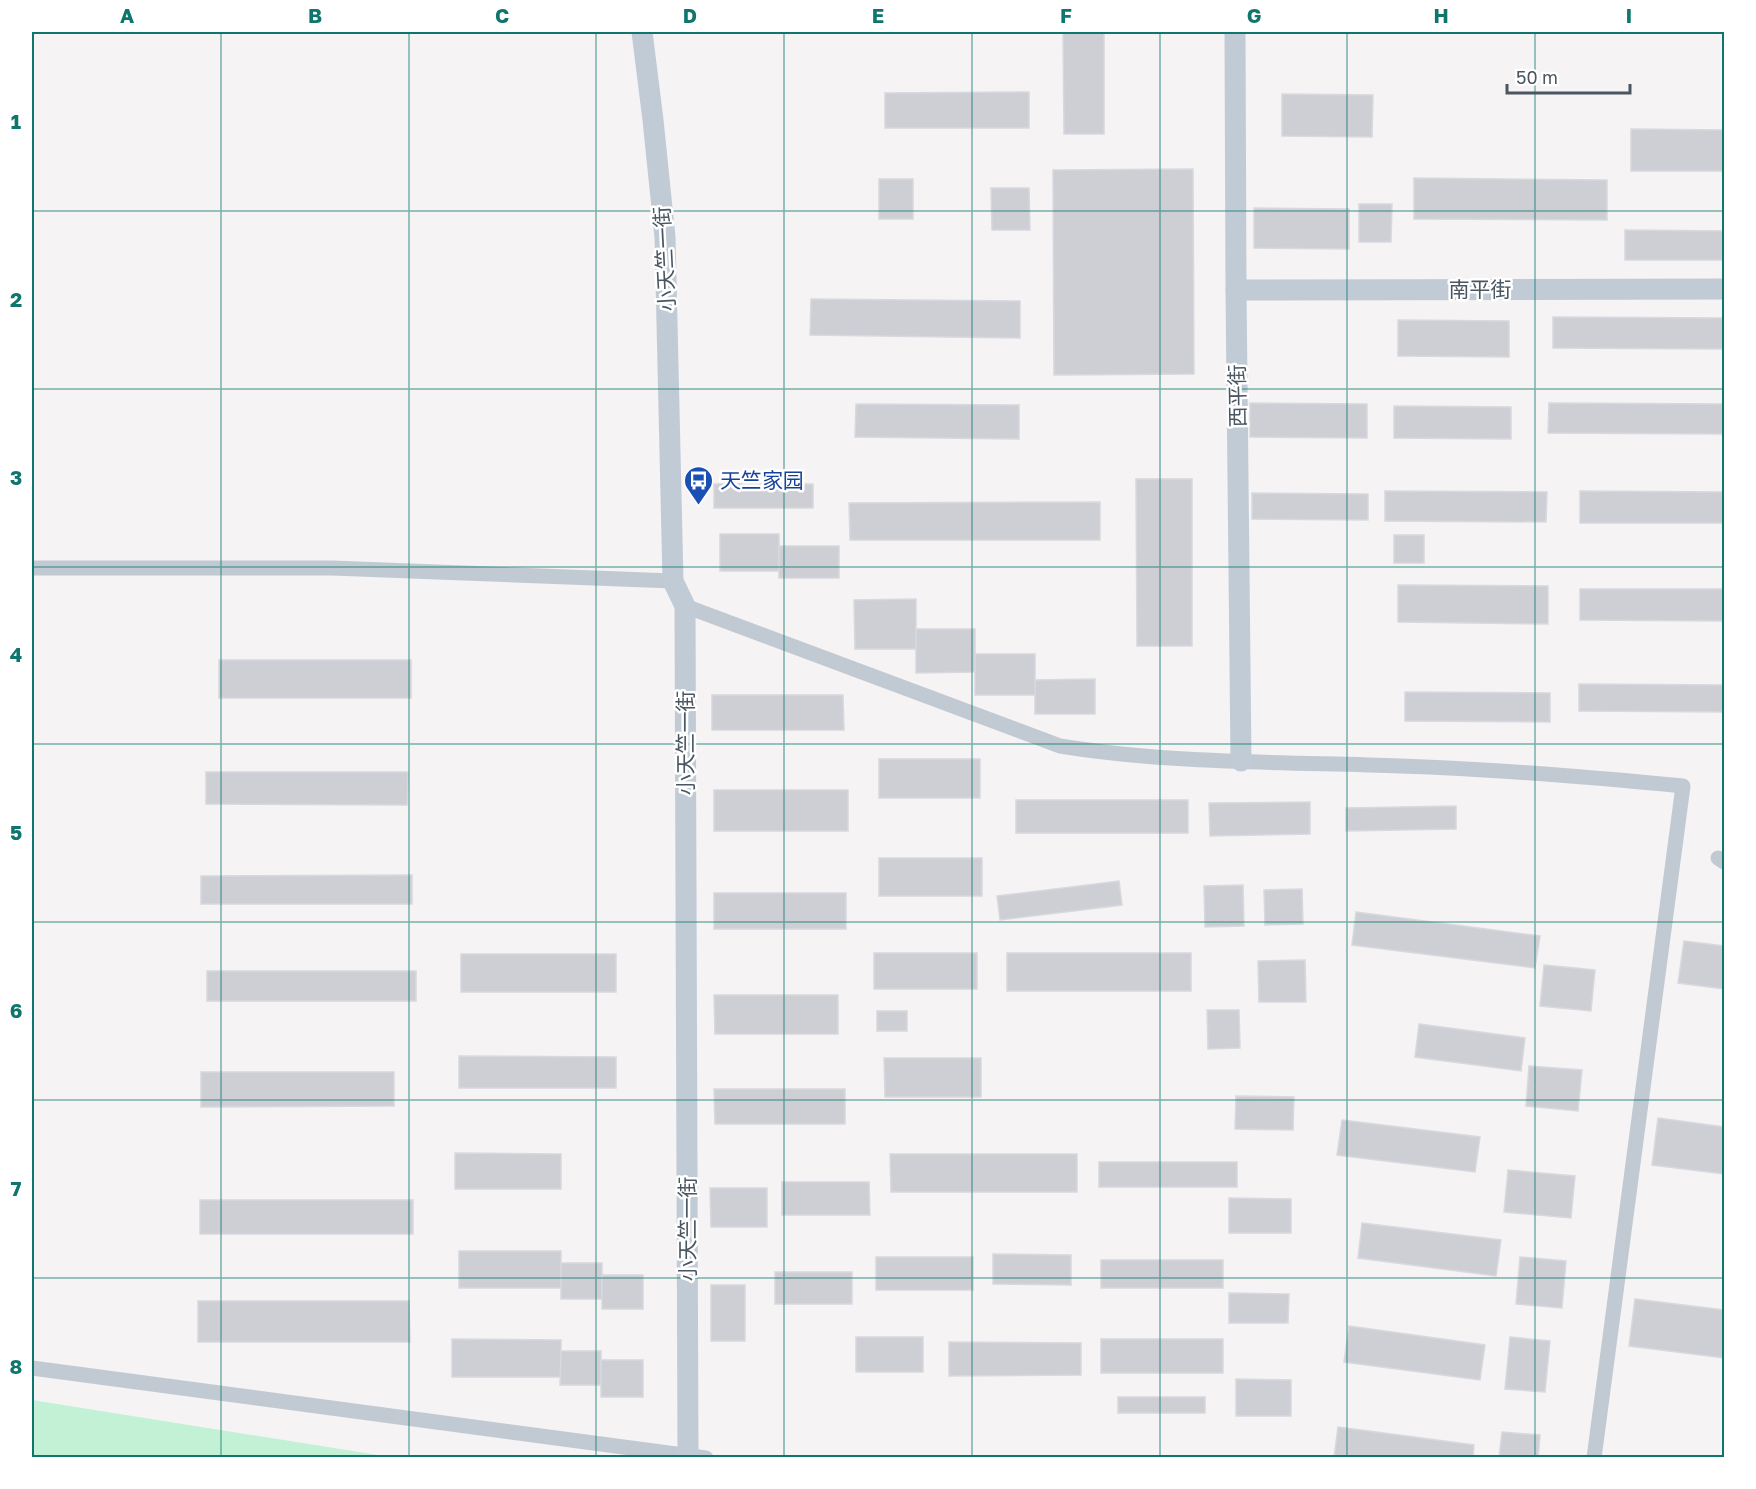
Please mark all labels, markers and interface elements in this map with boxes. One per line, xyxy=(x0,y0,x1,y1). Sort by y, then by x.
text: A xyxy=(120,3,134,27)
text: B xyxy=(308,3,322,27)
text: C xyxy=(495,3,509,27)
text: D xyxy=(683,3,697,27)
text: E xyxy=(872,3,884,27)
text: F xyxy=(1060,3,1072,27)
text: G xyxy=(1247,3,1261,27)
text: H xyxy=(1433,3,1449,27)
text: I xyxy=(1626,3,1632,27)
scale bar xyxy=(1507,57,1630,95)
text: 50 m xyxy=(1516,66,1558,88)
text: 1 xyxy=(11,109,21,133)
street label: 小天竺一街 xyxy=(648,206,680,312)
street label: 南平街 xyxy=(1449,276,1512,302)
text: 2 xyxy=(10,287,22,311)
street label: 西平街 xyxy=(1223,364,1251,428)
bus stop icon: 天竺家园 xyxy=(683,464,715,506)
text: 3 xyxy=(10,465,22,489)
place label: 天竺家园 xyxy=(720,467,804,493)
text: 4 xyxy=(10,642,22,666)
street label: 小天竺一街 xyxy=(672,691,698,796)
text: 5 xyxy=(10,820,22,844)
text: 6 xyxy=(10,998,22,1022)
text: 7 xyxy=(11,1176,22,1200)
street label: 小天竺一街 xyxy=(674,1177,700,1282)
text: 8 xyxy=(10,1354,22,1378)

